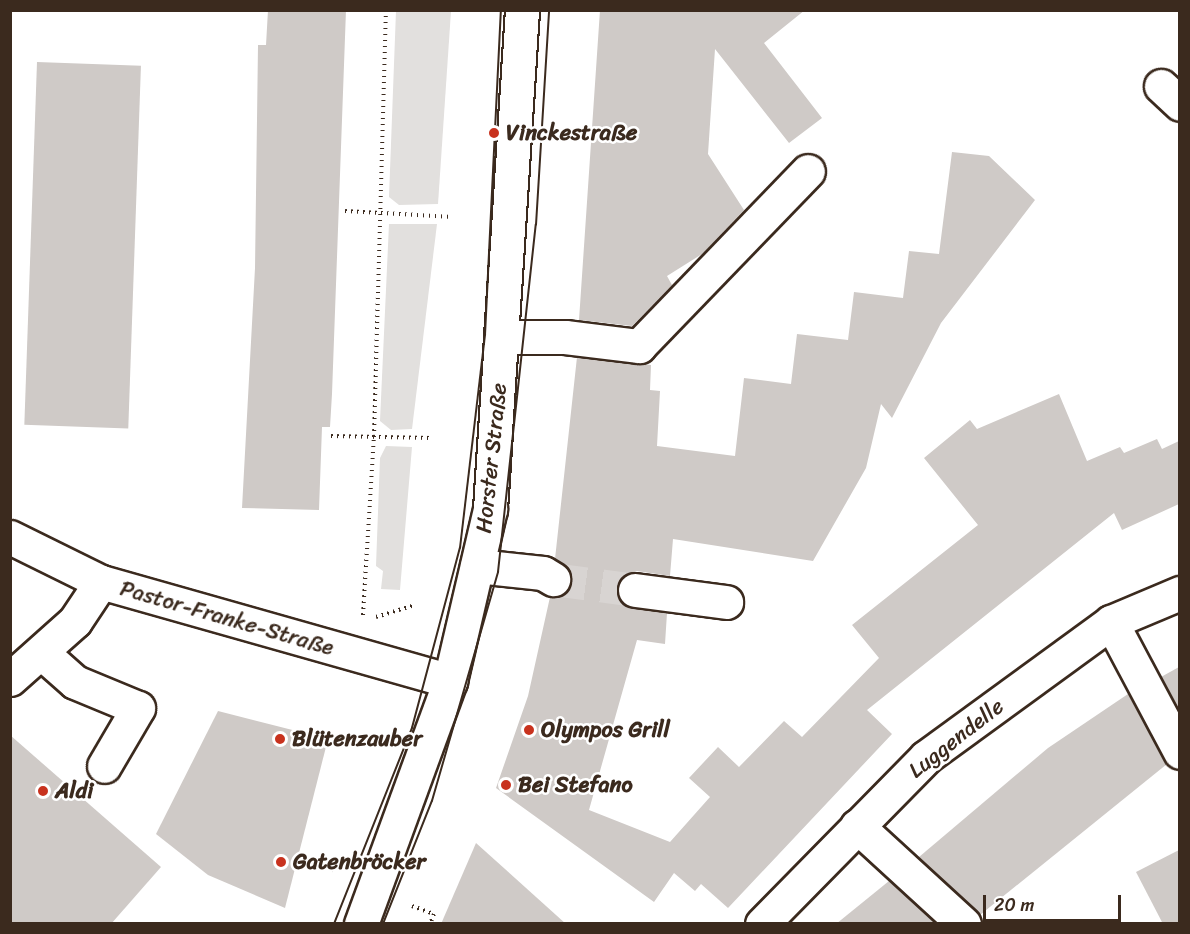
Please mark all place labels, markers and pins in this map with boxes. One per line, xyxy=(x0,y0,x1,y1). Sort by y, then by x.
place label: Vinckestraße xyxy=(506,120,637,146)
marker: Vinckestraße xyxy=(487,126,501,140)
place label: Olympos Grill xyxy=(541,717,670,743)
marker: Olympos Grill xyxy=(522,723,536,737)
place label: Blütenzauber xyxy=(292,726,422,752)
marker: Blütenzauber xyxy=(273,732,287,746)
place label: Bei Stefano xyxy=(518,772,633,798)
place label: Aldi xyxy=(55,778,93,804)
marker: Bei Stefano xyxy=(499,778,513,792)
marker: Aldi xyxy=(36,784,50,798)
place label: Gatenbröcker xyxy=(293,849,425,875)
marker: Gatenbröcker xyxy=(274,855,288,869)

